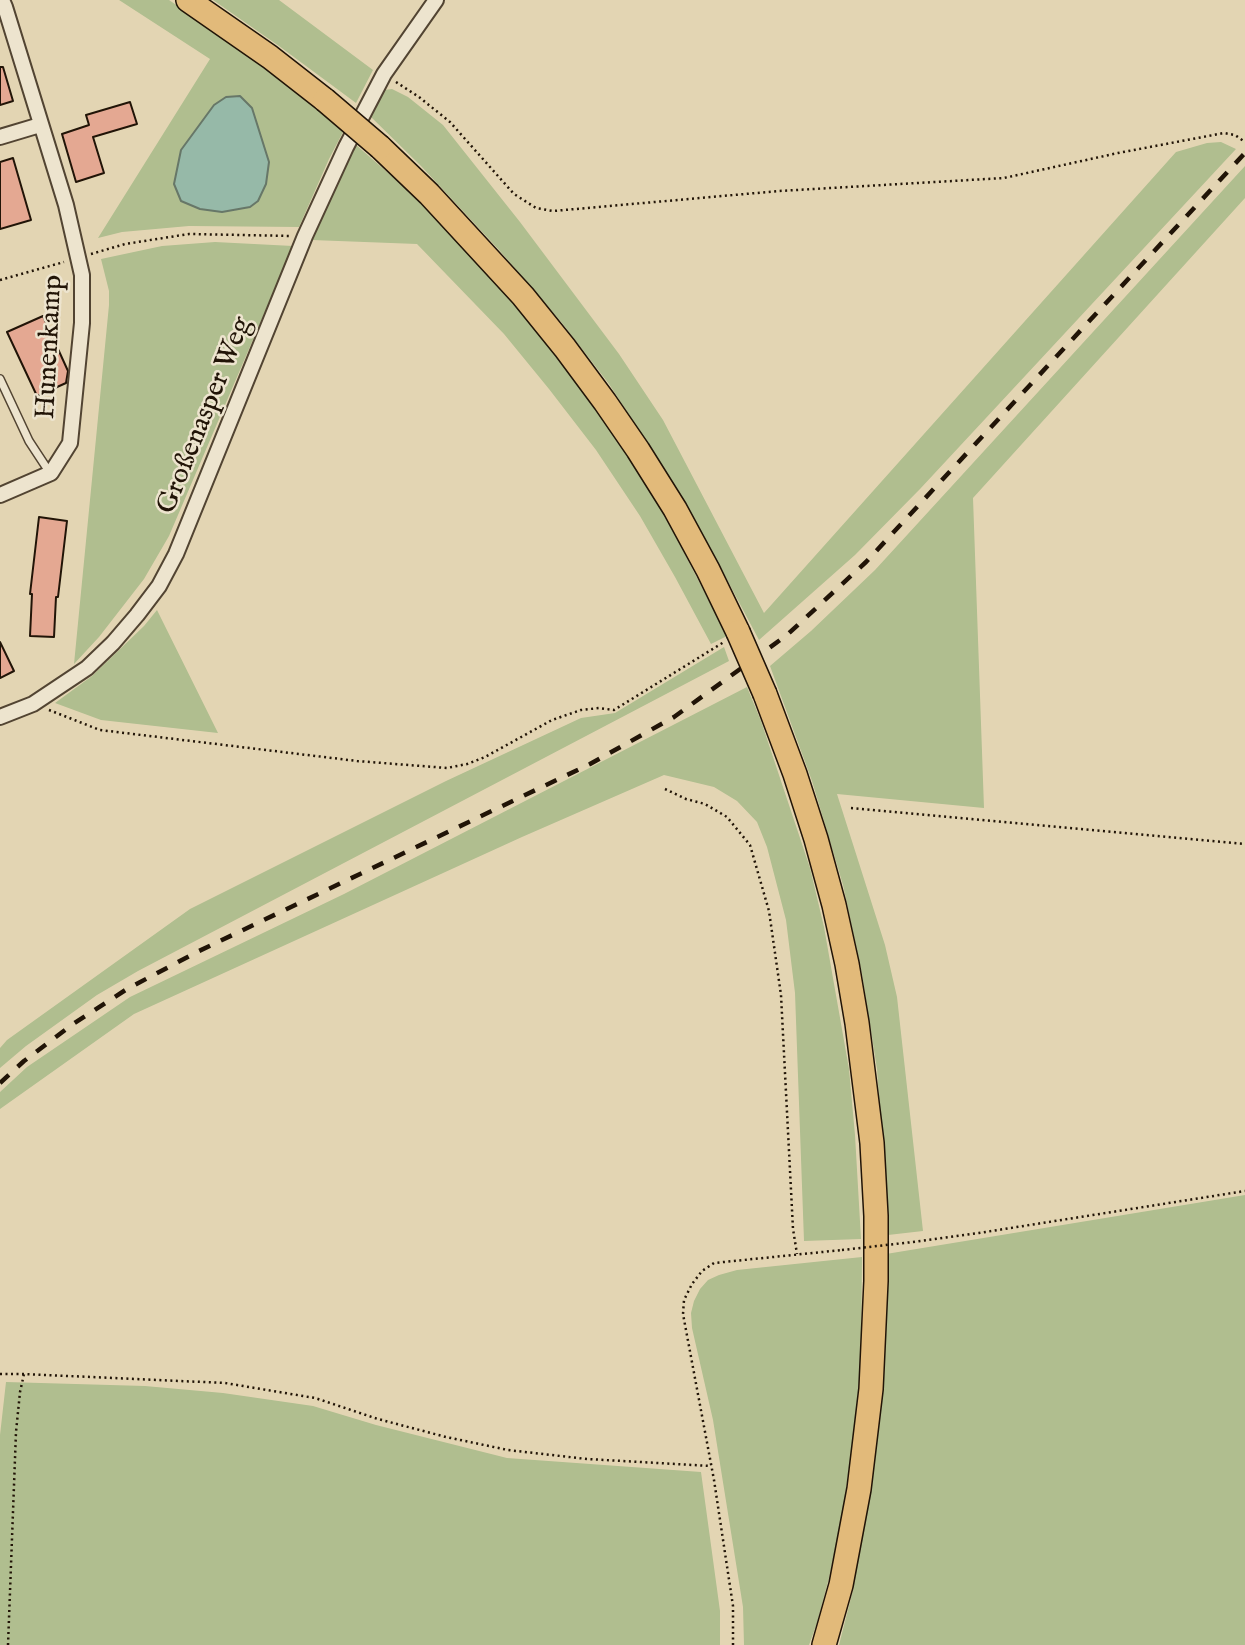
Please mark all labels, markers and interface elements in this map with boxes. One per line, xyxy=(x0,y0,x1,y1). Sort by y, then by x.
street label: Hunenkamp xyxy=(30,274,72,420)
street label: Großenasper Weg xyxy=(151,313,261,519)

